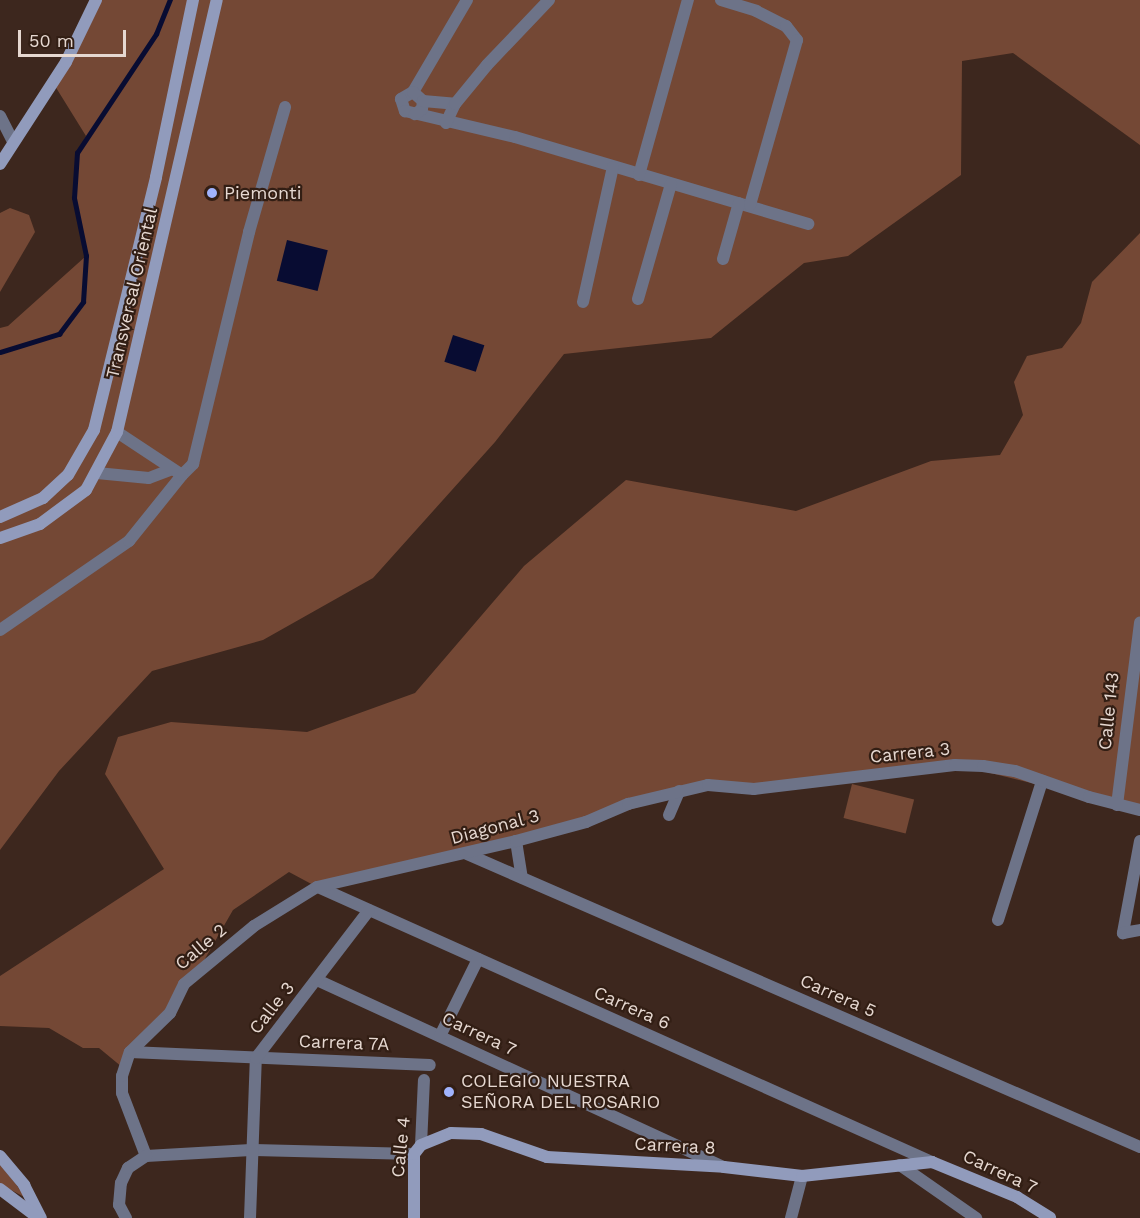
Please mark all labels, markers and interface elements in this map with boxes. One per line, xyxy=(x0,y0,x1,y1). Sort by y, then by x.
scale bar xyxy=(21,18,129,56)
text: 50 m xyxy=(29,30,74,51)
place label: Piemonti xyxy=(224,182,301,204)
marker: Piemonti xyxy=(205,186,219,200)
street label: Transversal Oriental xyxy=(102,205,162,381)
street label: Calle 143 xyxy=(1094,671,1124,751)
street label: Carrera 3 xyxy=(868,738,952,768)
street label: Diagonal 3 xyxy=(448,805,542,849)
street label: Calle 2 xyxy=(171,919,231,975)
street label: Carrera 5 xyxy=(797,970,879,1022)
street label: Calle 3 xyxy=(245,977,299,1039)
street label: Carrera 6 xyxy=(590,982,674,1034)
street label: Carrera 7 xyxy=(438,1007,520,1061)
street label: Carrera 7A xyxy=(298,1031,390,1055)
place label: COLEGIO NUESTRA SEÑORA DEL ROSARIO xyxy=(461,1071,661,1114)
marker: COLEGIO NUESTRA SEÑORA DEL ROSARIO xyxy=(442,1085,456,1099)
street label: Calle 4 xyxy=(387,1116,415,1178)
street label: Carrera 8 xyxy=(634,1133,716,1159)
street label: Carrera 7 xyxy=(959,1145,1041,1199)

